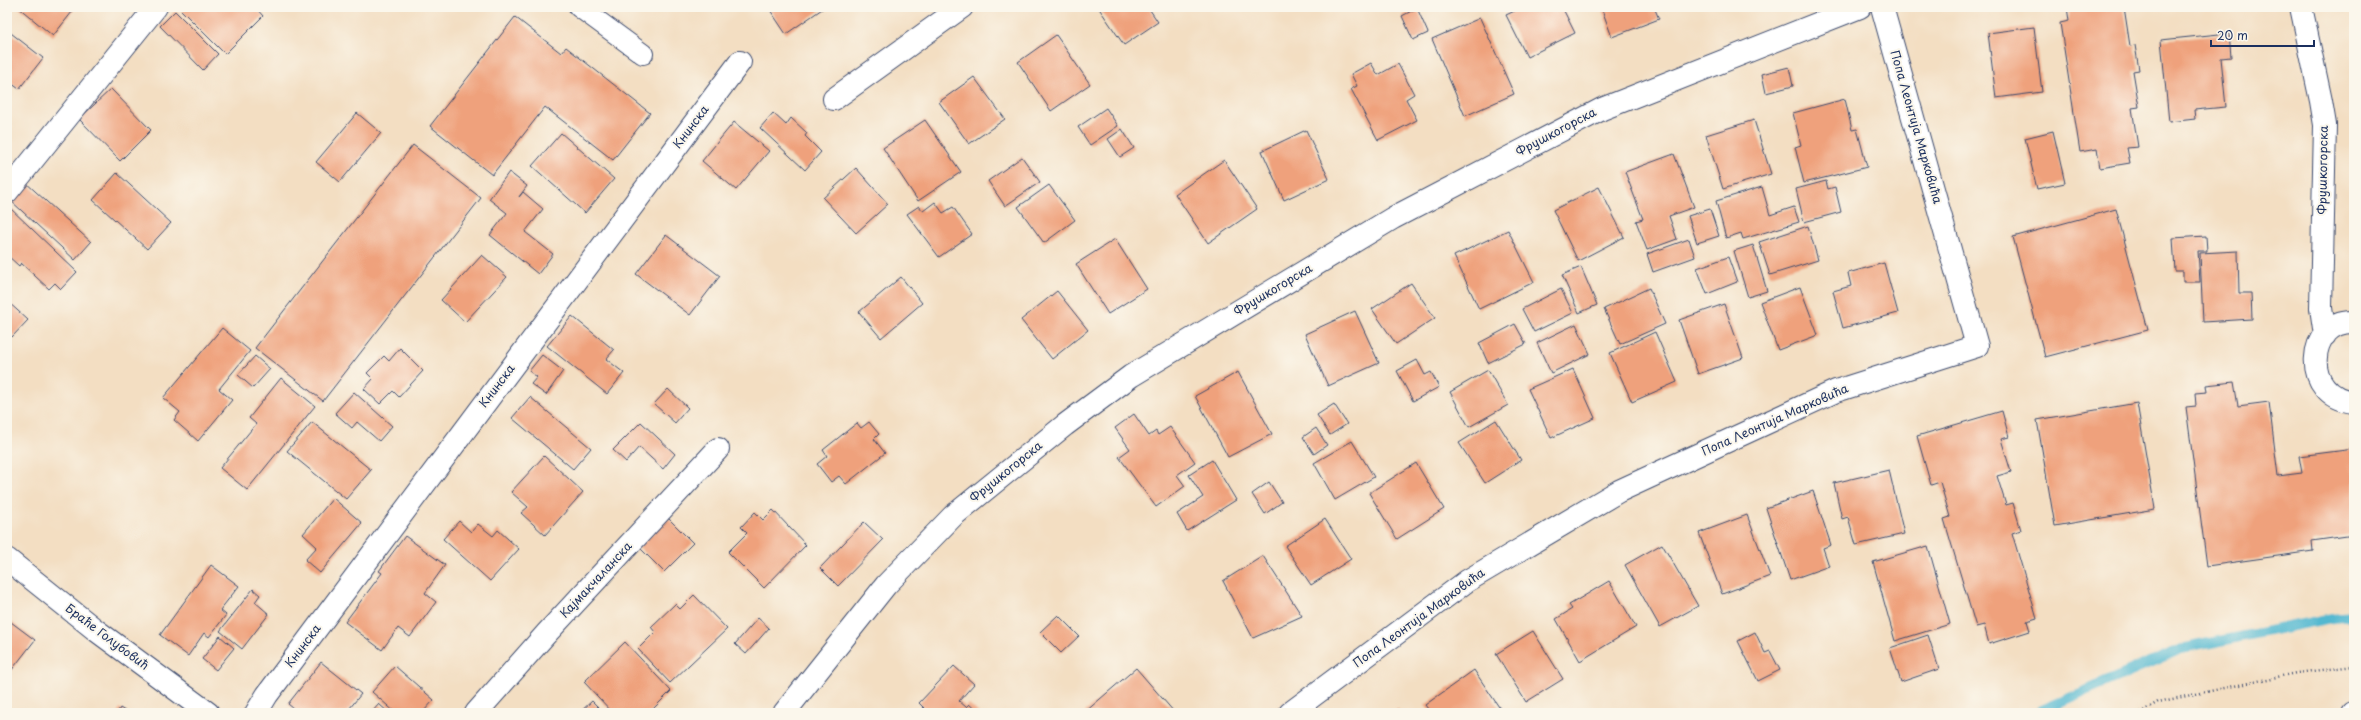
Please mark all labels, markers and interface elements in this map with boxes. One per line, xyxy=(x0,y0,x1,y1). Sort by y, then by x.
scale bar xyxy=(2211,22,2314,48)
text: 20 m xyxy=(2217,26,2248,44)
street label: Попа Леонтија Марковића xyxy=(1886,48,1948,206)
street label: Книнска xyxy=(668,100,713,152)
street label: Фрушкогорска xyxy=(1512,102,1599,160)
street label: Фрушкогорска xyxy=(2312,125,2332,215)
street label: Фрушкогорска xyxy=(1230,258,1316,320)
street label: Книнска xyxy=(474,359,519,411)
street label: Попа Леонтија Марковића xyxy=(1698,378,1851,460)
street label: Фрушкогорска xyxy=(965,436,1046,506)
street label: Кајмакчаланска xyxy=(555,537,636,622)
street label: Попа Леонтија Марковића xyxy=(1349,563,1488,671)
street label: Браће Голубовић xyxy=(62,599,153,674)
street label: Книнска xyxy=(280,619,325,671)

